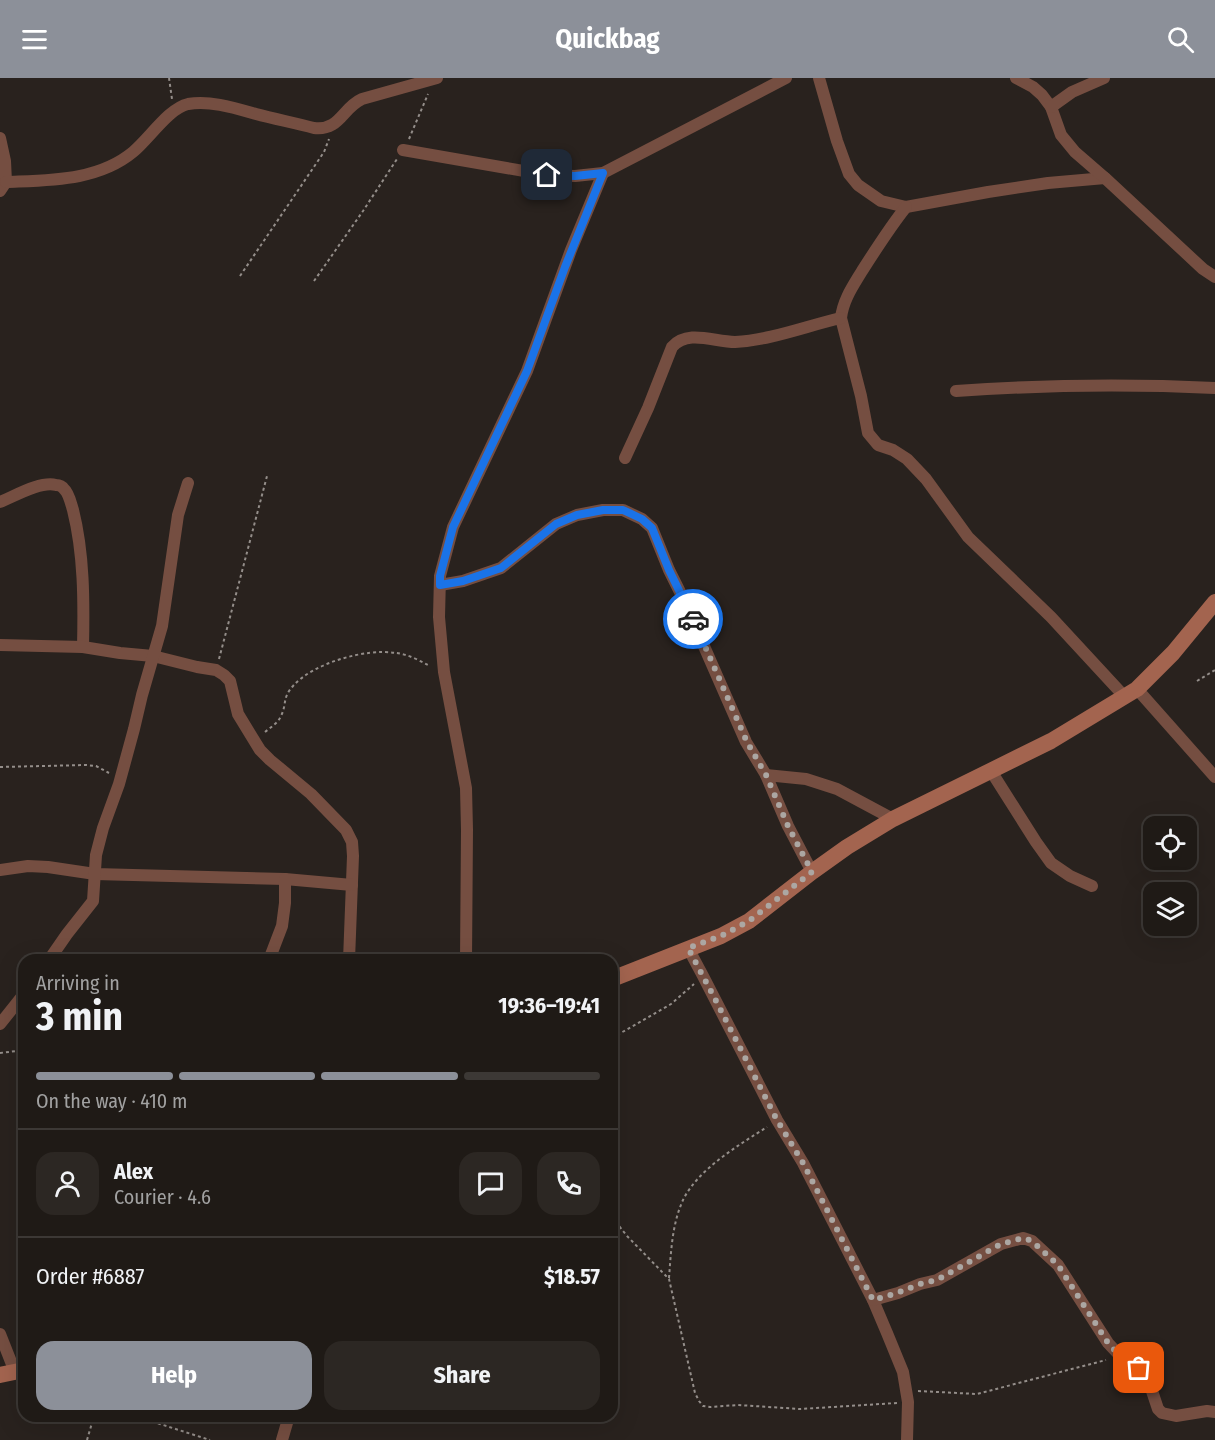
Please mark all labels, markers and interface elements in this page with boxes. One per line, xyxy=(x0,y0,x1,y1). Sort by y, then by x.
icon: menu xyxy=(18,23,51,56)
text: Quickbag xyxy=(555,23,660,55)
icon: search xyxy=(1164,23,1197,56)
pin xyxy=(521,149,572,200)
icon: home xyxy=(530,158,563,191)
courier xyxy=(663,589,723,649)
icon: car xyxy=(677,603,710,636)
map controls xyxy=(1143,816,1197,936)
button: locate xyxy=(1143,816,1197,870)
button: layers xyxy=(1143,882,1197,936)
text: Arriving in xyxy=(36,971,120,995)
text: 19:36–19:41 xyxy=(498,992,600,1019)
text: 3 min xyxy=(36,994,123,1040)
text: On the way · 410 m xyxy=(36,1089,187,1113)
button: person xyxy=(36,1152,99,1215)
button: chat xyxy=(459,1152,522,1215)
button: phone xyxy=(537,1152,600,1215)
text: Alex xyxy=(114,1158,153,1185)
text: Courier · 4.6 xyxy=(114,1185,211,1209)
text: Order #6887 xyxy=(36,1263,144,1290)
text: $18.57 xyxy=(544,1263,600,1290)
button: Help xyxy=(36,1341,312,1410)
button: Share xyxy=(324,1341,600,1410)
pin xyxy=(1113,1342,1164,1393)
icon: bag xyxy=(1122,1351,1155,1384)

